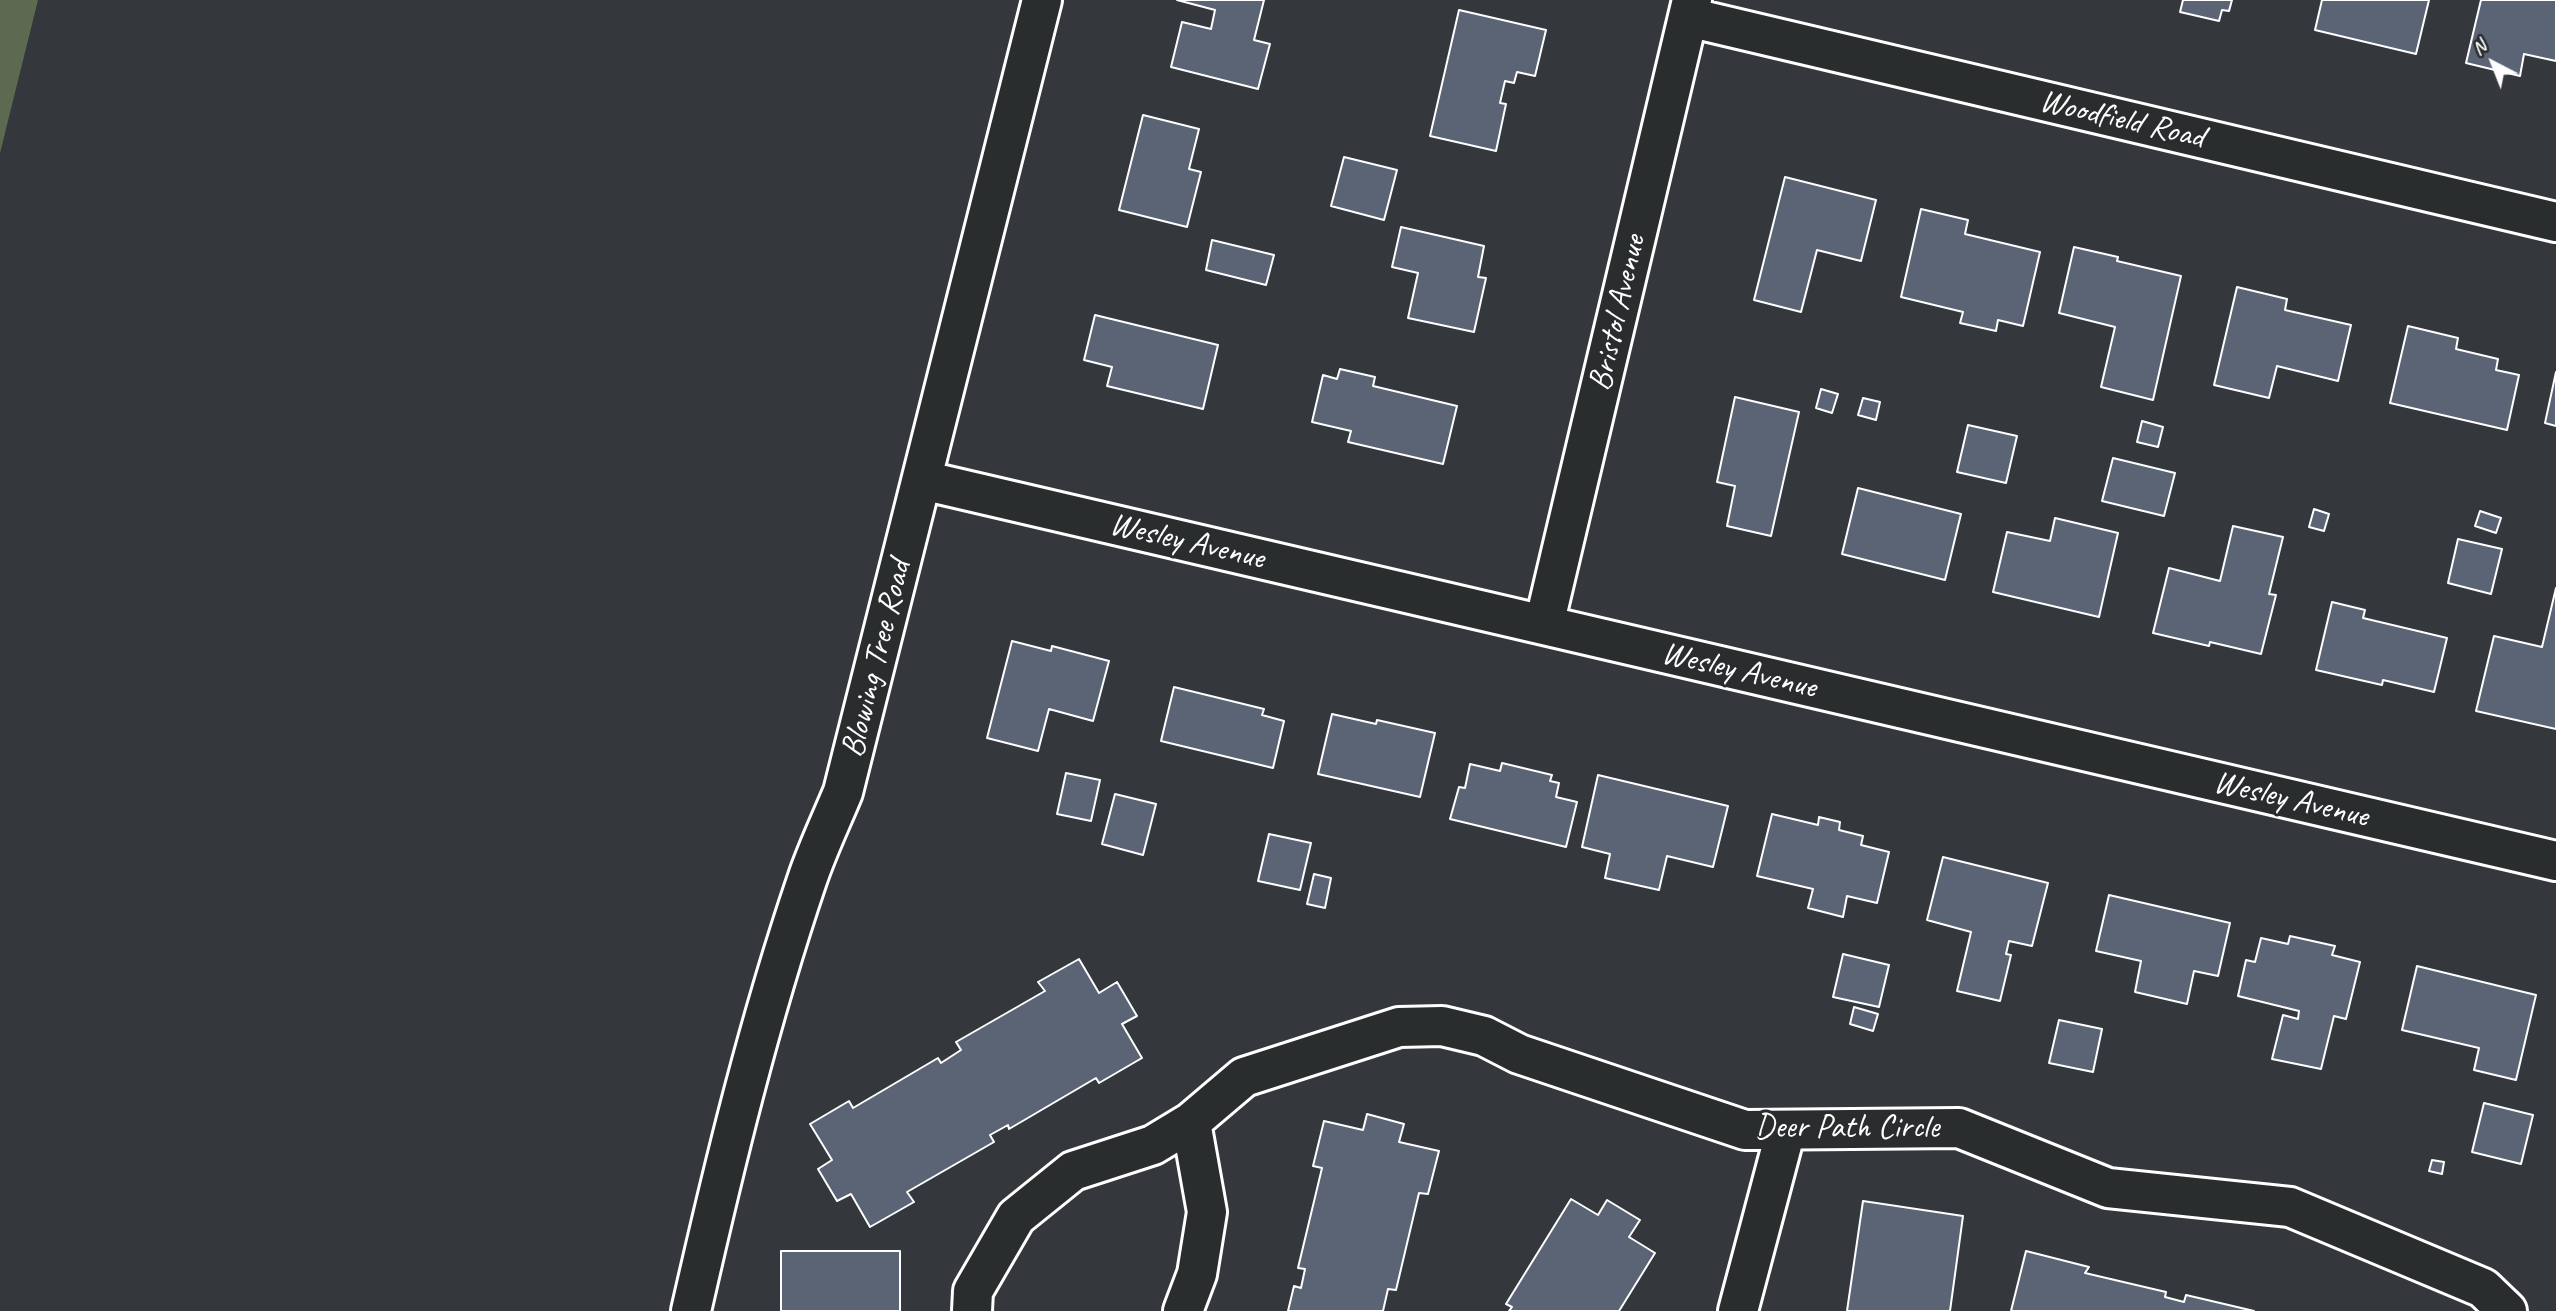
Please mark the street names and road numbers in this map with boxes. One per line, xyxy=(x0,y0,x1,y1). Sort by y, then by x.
street label: Woodfield Road xyxy=(2036,82,2208,158)
street label: Bristol Avenue xyxy=(1581,231,1655,395)
street label: Wesley Avenue xyxy=(1106,505,1268,579)
street label: Blowing Tree Road xyxy=(833,556,921,762)
street label: Wesley Avenue xyxy=(1658,634,1820,708)
street label: Wesley Avenue xyxy=(2210,763,2372,837)
street label: Deer Path Circle xyxy=(1755,1108,1939,1148)

